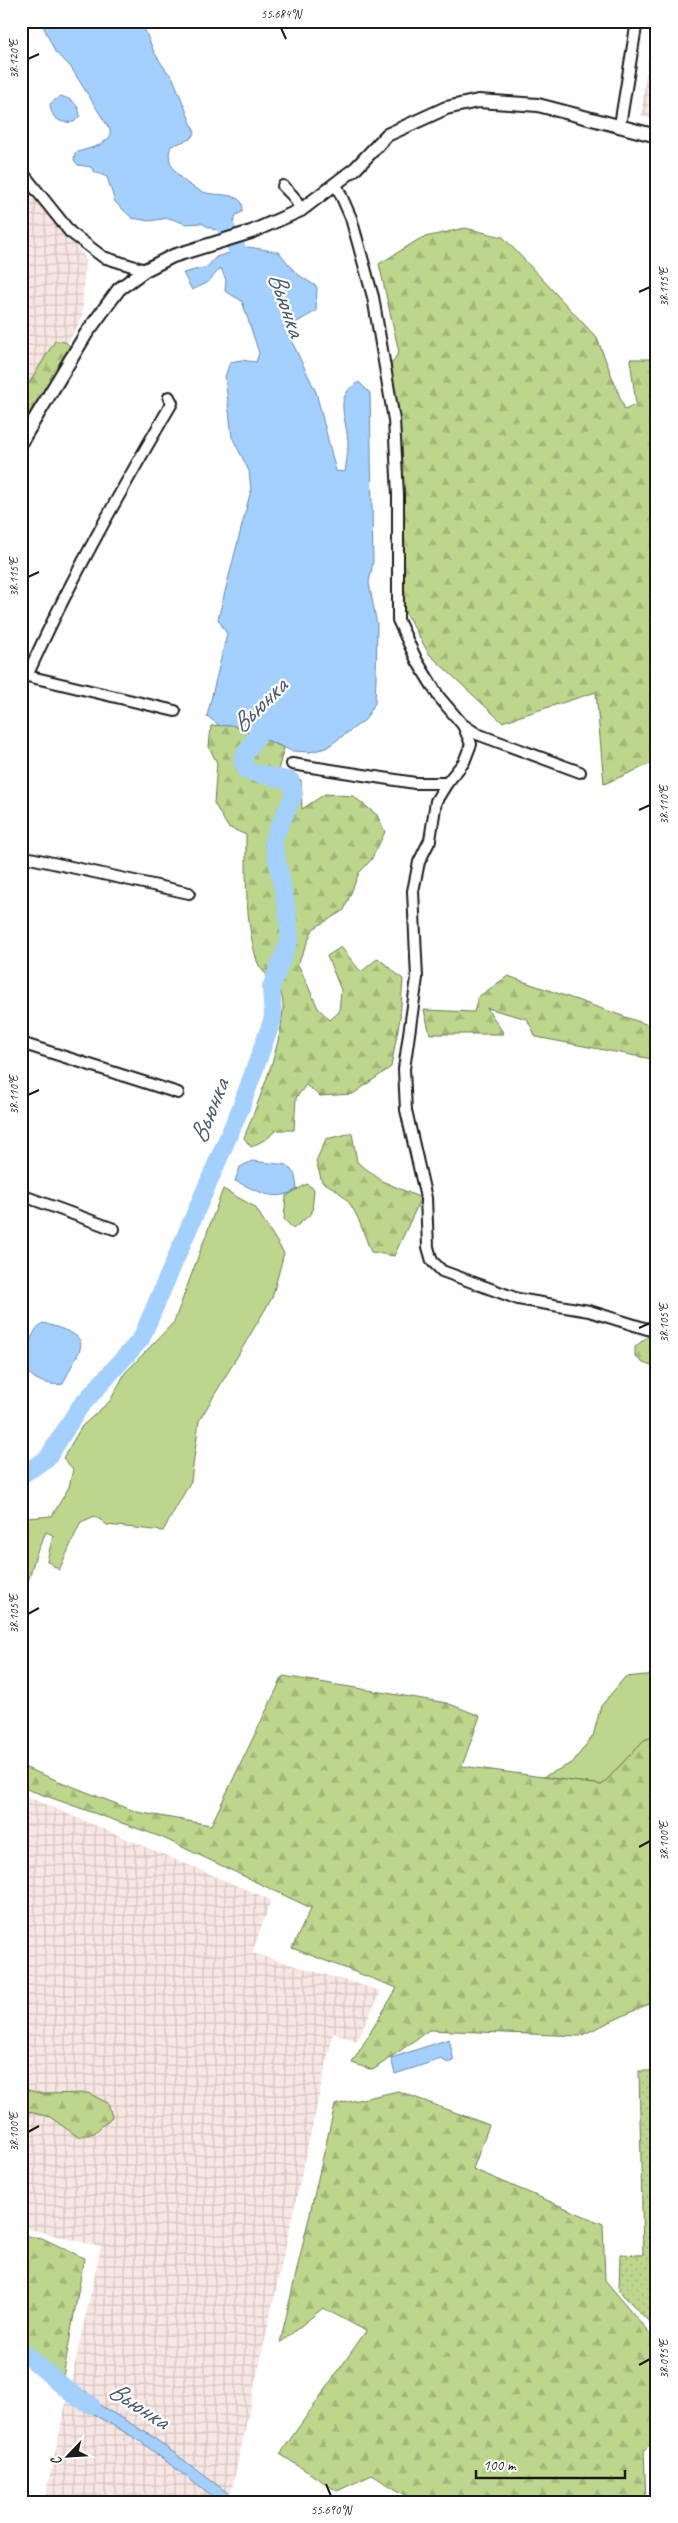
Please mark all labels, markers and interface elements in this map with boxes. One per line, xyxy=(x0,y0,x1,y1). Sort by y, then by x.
text: 55.684°N xyxy=(261,6,303,22)
text: 38.120°E xyxy=(6,38,22,79)
text: 38.115°E xyxy=(656,266,672,307)
water label: Вьюнка xyxy=(261,267,314,343)
text: 38.115°E xyxy=(6,556,22,597)
water label: Вьюнка xyxy=(224,668,296,740)
text: 38.110°E xyxy=(656,784,672,825)
water label: Вьюнка xyxy=(181,1072,238,1148)
text: 38.110°E xyxy=(6,1074,22,1115)
text: 38.105°E xyxy=(656,1302,672,1343)
text: 38.105°E xyxy=(6,1593,22,1634)
text: 38.100°E xyxy=(656,1820,672,1861)
text: 38.100°E xyxy=(6,2111,22,2152)
text: 38.095°E xyxy=(656,2338,672,2379)
water label: Вьюнка xyxy=(102,2373,178,2438)
north arrow xyxy=(42,2430,92,2480)
scale bar xyxy=(476,2448,624,2480)
text: С xyxy=(47,2453,66,2468)
text: 100 m xyxy=(483,2456,517,2475)
text: 55.690°N xyxy=(311,2502,353,2518)

